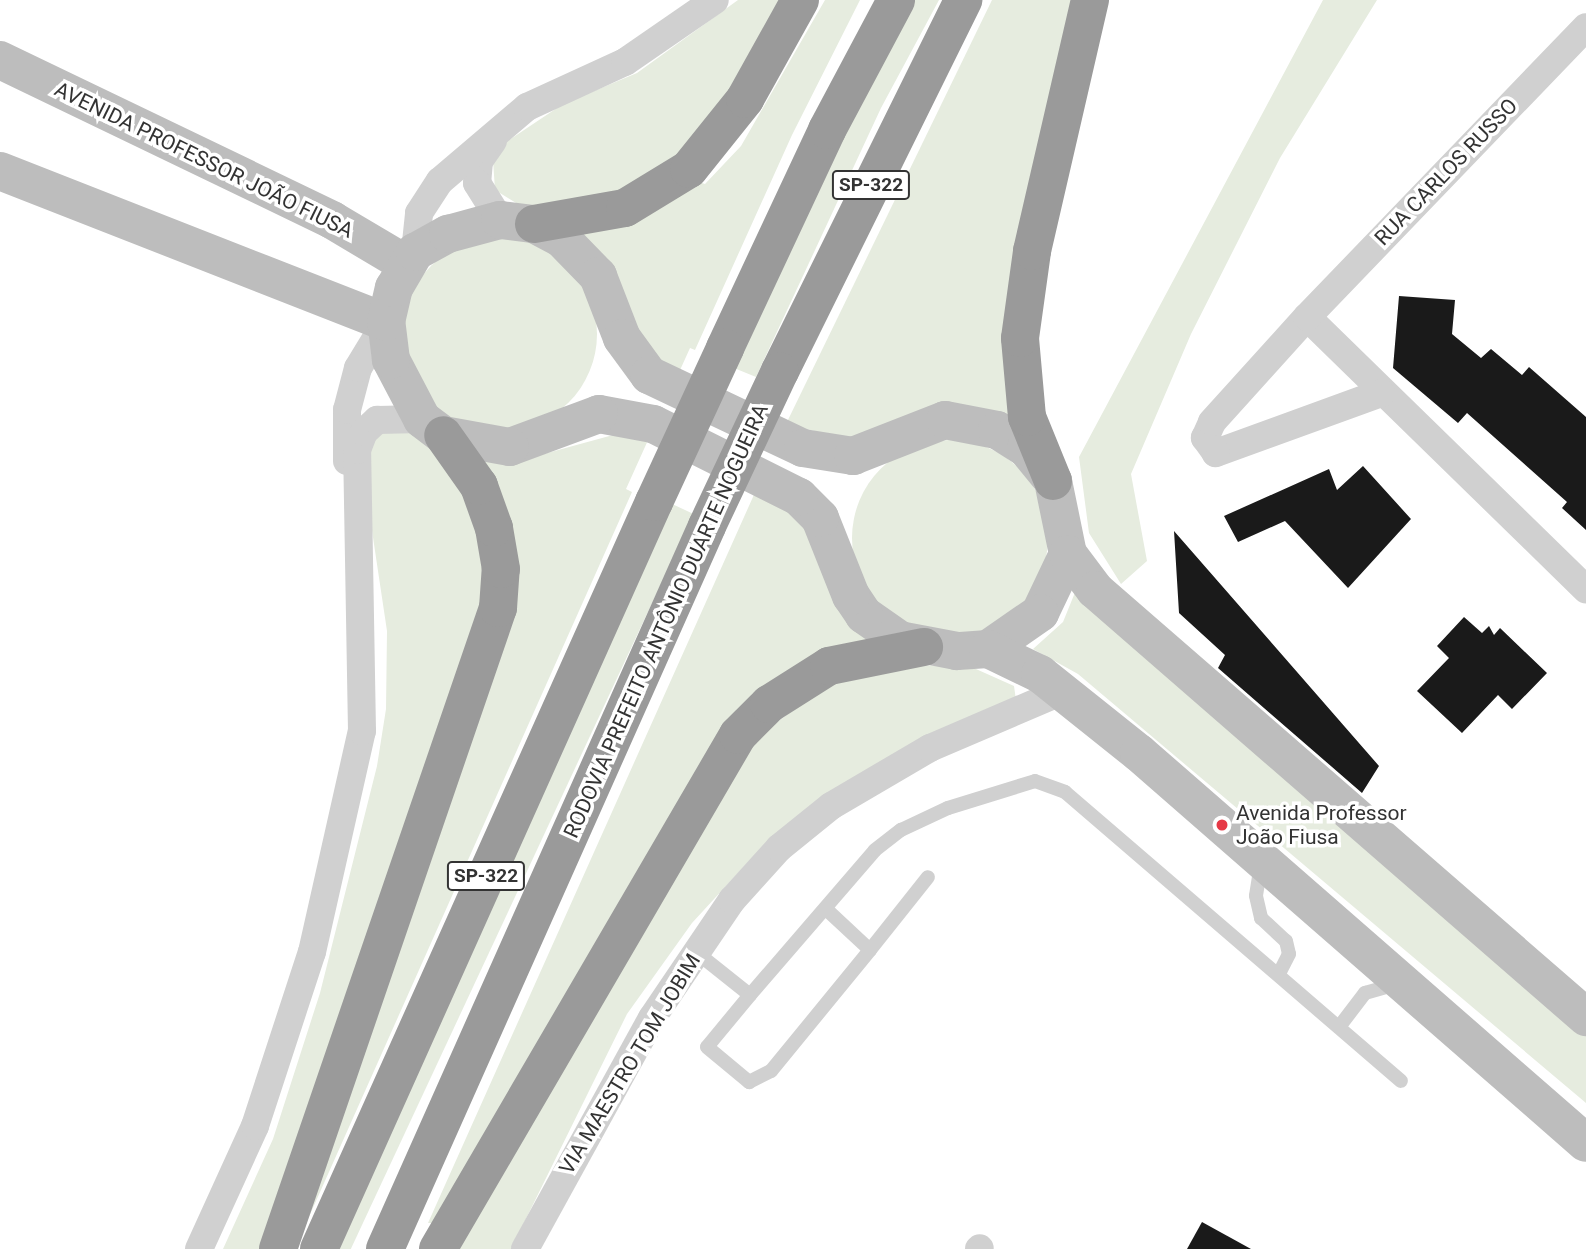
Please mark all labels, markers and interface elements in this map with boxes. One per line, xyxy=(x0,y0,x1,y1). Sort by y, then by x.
street label: AVENIDA PROFESSOR JOÃO FIUSA xyxy=(51,77,357,243)
street label: RUA CARLOS RUSSO xyxy=(1369,93,1523,251)
road number: SP-322 xyxy=(831,169,911,200)
street label: RODOVIA PREFEITO ANTÔNIO DUARTE NOGUEIRA xyxy=(558,400,774,842)
place label: Avenida Professor João Fiusa xyxy=(1236,800,1407,850)
marker: Avenida Professor João Fiusa xyxy=(1214,817,1230,833)
road number: SP-322 xyxy=(446,860,526,891)
street label: VIA MAESTRO TOM JOBIM xyxy=(554,949,706,1179)

